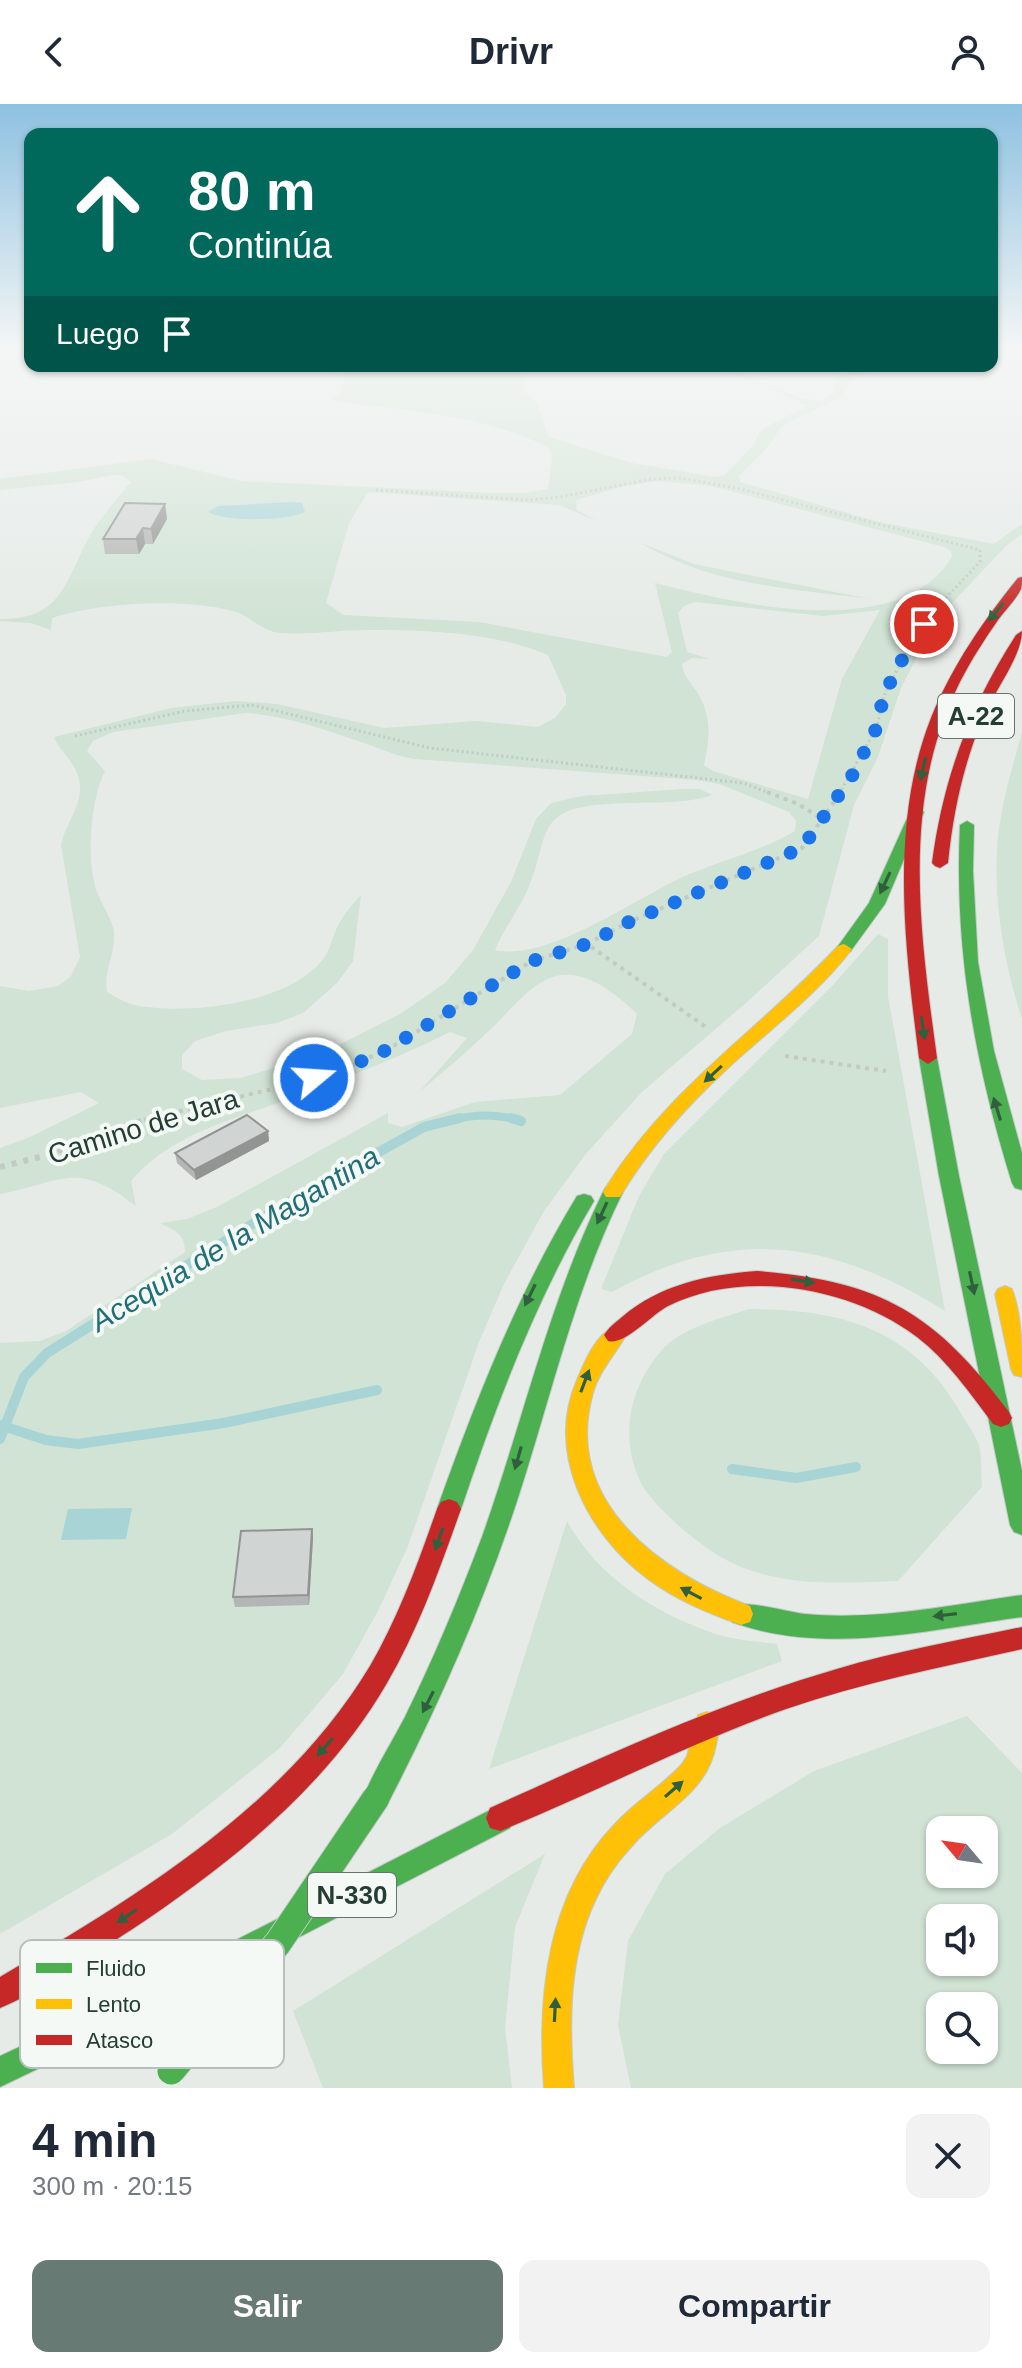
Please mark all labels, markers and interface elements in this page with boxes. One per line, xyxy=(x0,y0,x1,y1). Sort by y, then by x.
icon: back xyxy=(32,30,76,74)
icon: person xyxy=(946,30,990,74)
text: Drivr xyxy=(469,31,553,72)
text: 80 m xyxy=(188,159,316,222)
icon: ahead xyxy=(56,160,160,264)
text: Continúa xyxy=(188,225,332,266)
icon: arrive xyxy=(155,312,199,356)
text: Luego xyxy=(56,317,139,350)
pin xyxy=(890,590,958,658)
icon: arrive xyxy=(902,602,946,646)
one-way arrow xyxy=(988,602,1005,622)
road number: A-22 xyxy=(938,694,1014,738)
one-way arrow xyxy=(916,757,929,782)
one-way arrow xyxy=(878,871,892,894)
one-way arrow xyxy=(917,1016,930,1041)
position arrow xyxy=(272,1036,356,1120)
one-way arrow xyxy=(704,1065,723,1083)
street label: Camino de Jara xyxy=(44,1083,243,1170)
one-way arrow xyxy=(991,1096,1003,1120)
water label: Acequia de la Magantina xyxy=(83,1139,385,1339)
one-way arrow xyxy=(595,1201,609,1224)
one-way arrow xyxy=(966,1271,979,1296)
one-way arrow xyxy=(791,1275,816,1288)
one-way arrow xyxy=(523,1284,536,1307)
one-way arrow xyxy=(579,1369,592,1393)
one-way arrow xyxy=(511,1447,524,1471)
one-way arrow xyxy=(433,1527,445,1551)
one-way arrow xyxy=(679,1586,702,1599)
one-way arrow xyxy=(932,1609,957,1622)
one-way arrow xyxy=(421,1690,434,1713)
one-way arrow xyxy=(316,1737,334,1757)
one-way arrow xyxy=(663,1781,683,1798)
north arrow xyxy=(926,1816,998,1888)
map controls xyxy=(926,1816,998,2064)
road number: N-330 xyxy=(308,1873,396,1917)
button: sound xyxy=(926,1904,998,1976)
one-way arrow xyxy=(117,1908,138,1923)
legend xyxy=(20,1940,284,2068)
text: Fluido xyxy=(86,1956,146,1981)
text: Lento xyxy=(86,1992,141,2017)
button: search xyxy=(926,1992,998,2064)
one-way arrow xyxy=(549,1997,562,2022)
text: Atasco xyxy=(86,2028,153,2053)
text: 4 min xyxy=(32,2114,157,2167)
button: close xyxy=(906,2114,990,2198)
text: 300 m · 20:15 xyxy=(32,2171,192,2201)
button: Salir xyxy=(32,2260,503,2352)
button: Compartir xyxy=(519,2260,990,2352)

